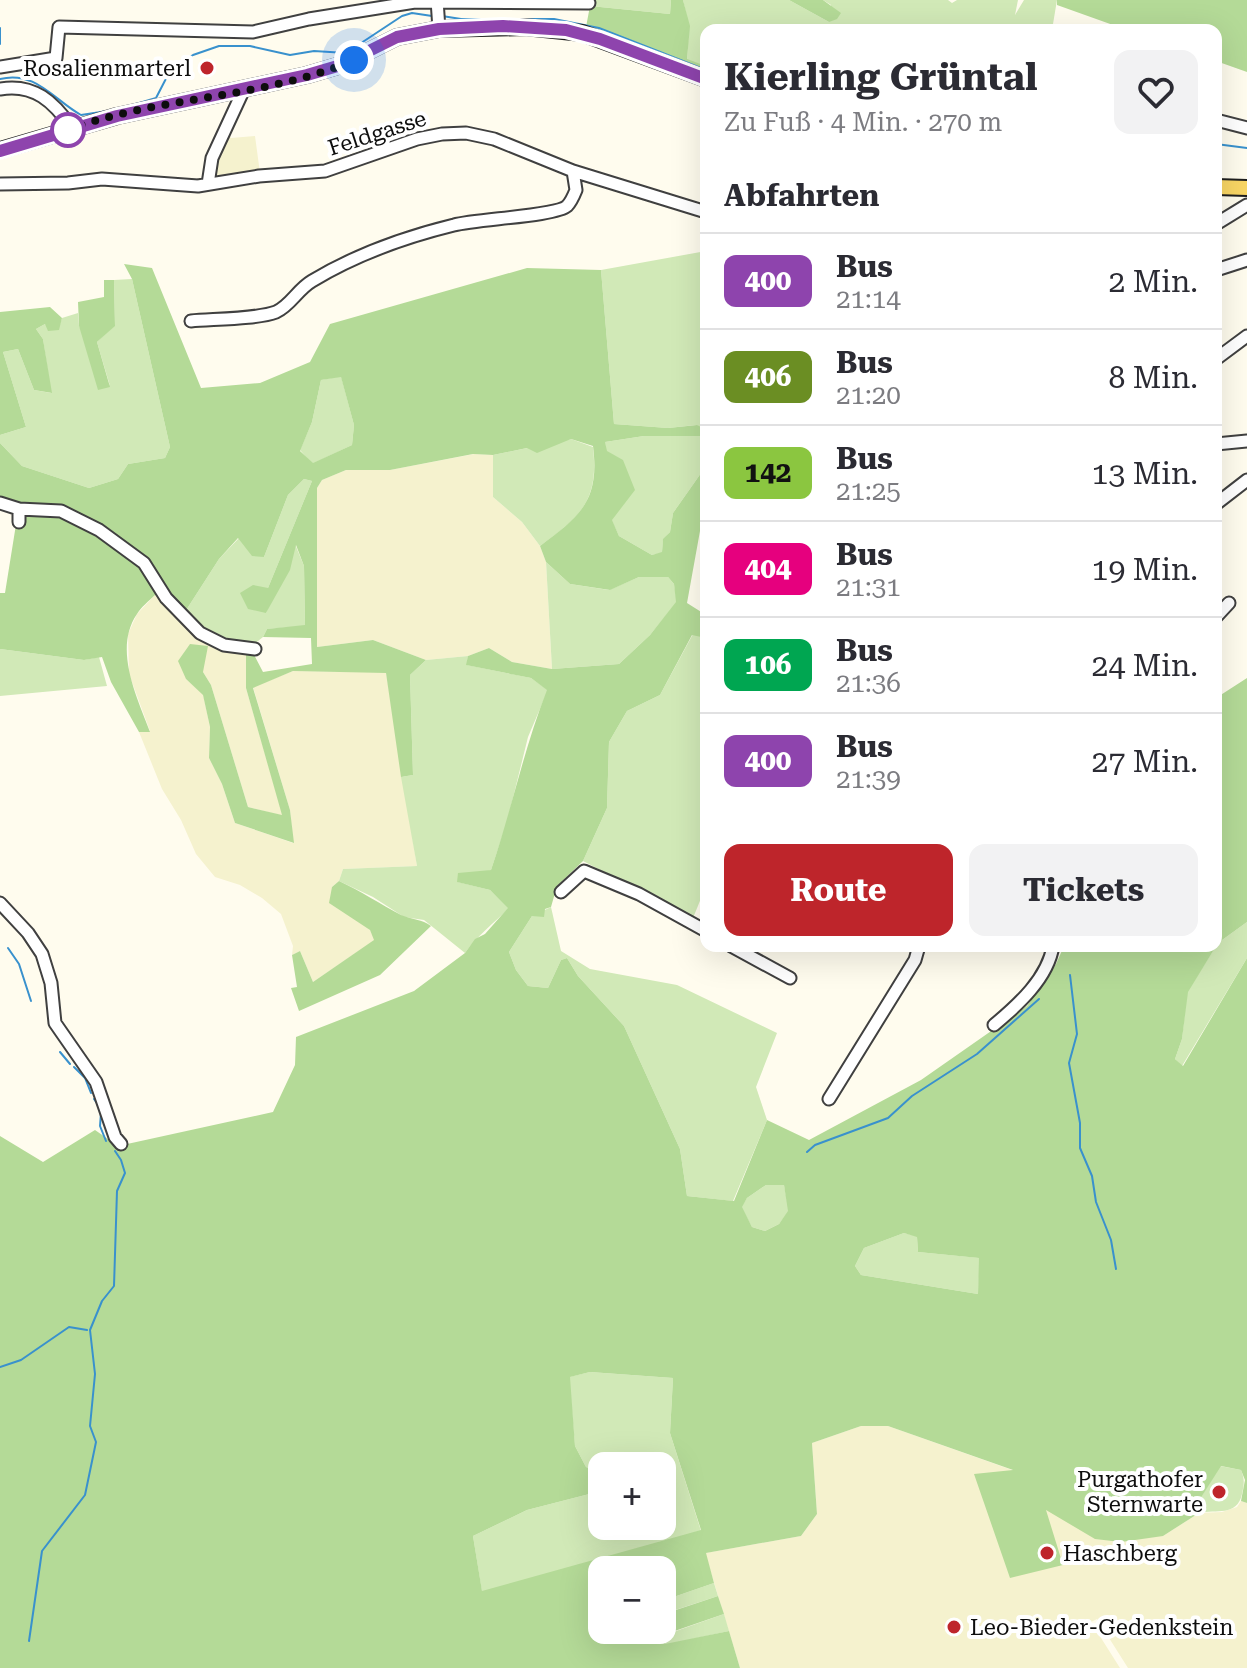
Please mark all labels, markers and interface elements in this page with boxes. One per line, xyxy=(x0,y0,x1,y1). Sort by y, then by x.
your location xyxy=(334,40,374,80)
button: heart xyxy=(1114,50,1198,134)
text: Kierling Grüntal xyxy=(724,55,1037,99)
place label: Rosalienmarterl xyxy=(23,56,191,81)
marker: Rosalienmarterl xyxy=(198,59,216,77)
street label: Feldgasse xyxy=(325,105,429,161)
text: Zu Fuß · 4 Min. · 270 m xyxy=(724,107,1002,137)
unlabelled marker xyxy=(51,113,85,147)
text: Abfahrten xyxy=(724,178,879,213)
text: Bus xyxy=(836,249,893,284)
text: 400 xyxy=(744,264,792,297)
text: 2 Min. xyxy=(1108,264,1198,299)
text: 21:14 xyxy=(836,284,901,314)
text: Bus xyxy=(836,345,893,380)
text: 406 xyxy=(744,360,792,393)
text: 8 Min. xyxy=(1108,360,1198,395)
text: 21:20 xyxy=(836,380,901,410)
text: Bus xyxy=(836,441,893,476)
text: 142 xyxy=(744,456,792,489)
text: 13 Min. xyxy=(1092,456,1198,491)
text: 21:25 xyxy=(836,476,901,506)
text: Bus xyxy=(836,537,893,572)
text: 404 xyxy=(744,552,792,585)
text: 19 Min. xyxy=(1092,552,1198,587)
text: 21:31 xyxy=(836,572,901,602)
text: Bus xyxy=(836,633,893,668)
text: 106 xyxy=(744,648,792,681)
text: 24 Min. xyxy=(1092,648,1198,683)
text: 21:36 xyxy=(836,668,901,698)
text: Bus xyxy=(836,729,893,764)
text: 400 xyxy=(744,744,792,777)
text: 27 Min. xyxy=(1092,744,1198,779)
text: 21:39 xyxy=(836,764,901,794)
button: Route xyxy=(724,844,953,936)
button: Tickets xyxy=(969,844,1198,936)
map controls xyxy=(588,1452,676,1644)
button: + xyxy=(588,1452,676,1540)
place label: Purgathofer Sternwarte xyxy=(1077,1467,1203,1517)
marker: Purgathofer Sternwarte xyxy=(1210,1483,1228,1501)
place label: Haschberg xyxy=(1063,1541,1178,1566)
marker: Haschberg xyxy=(1038,1544,1056,1562)
button: − xyxy=(588,1556,676,1644)
place label: Leo-Bieder-Gedenkstein xyxy=(970,1615,1233,1640)
marker: Leo-Bieder-Gedenkstein xyxy=(945,1618,963,1636)

